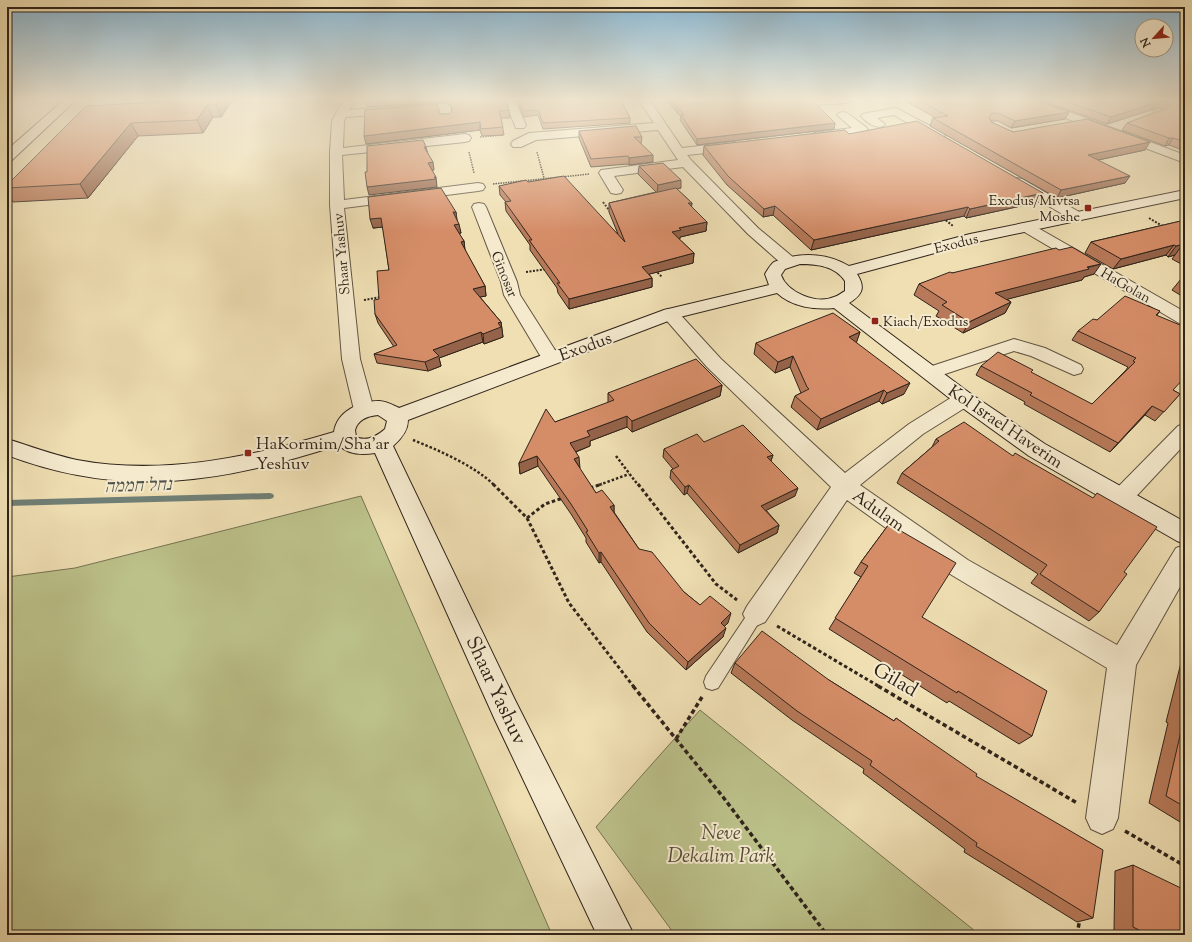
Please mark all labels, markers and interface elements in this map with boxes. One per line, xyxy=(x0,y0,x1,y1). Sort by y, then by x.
north arrow xyxy=(1134,18,1174,58)
text: N xyxy=(1137,34,1156,51)
place label: Exodus/Mivtsa Moshe xyxy=(989,192,1081,228)
marker: Exodus/Mivtsa Moshe xyxy=(1083,203,1093,213)
street label: Shaar Yashuv xyxy=(329,211,357,296)
street label: Exodus xyxy=(932,230,981,260)
street label: Ginosar xyxy=(485,249,522,302)
street label: HaGolan xyxy=(1096,264,1154,309)
place label: Kiach/Exodus xyxy=(883,313,968,333)
marker: Kiach/Exodus xyxy=(870,316,880,326)
street label: Exodus xyxy=(556,327,616,368)
street label: Kol Israel Haverim xyxy=(943,380,1067,475)
place label: HaKormim/Sha'ar Yeshuv xyxy=(256,433,390,477)
marker: HaKormim/Sha'ar Yeshuv xyxy=(243,448,253,458)
water label: נחל חממה xyxy=(104,473,174,501)
street label: Adulam xyxy=(847,485,909,538)
street label: Shaar Yashuv xyxy=(457,632,533,751)
street label: Gilad xyxy=(867,657,923,706)
park label: Neve Dekalim Park xyxy=(667,820,775,872)

